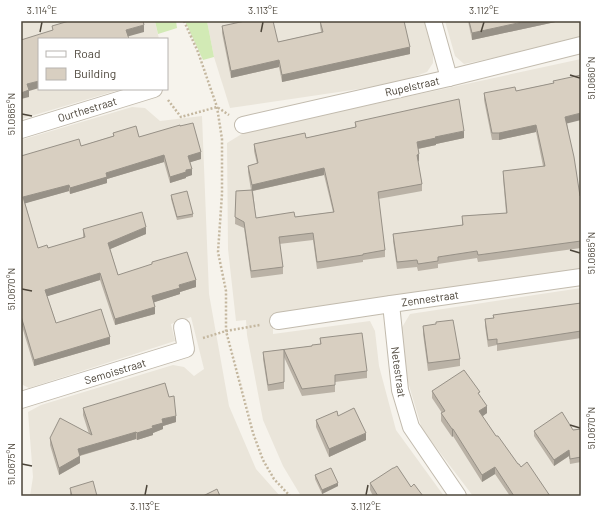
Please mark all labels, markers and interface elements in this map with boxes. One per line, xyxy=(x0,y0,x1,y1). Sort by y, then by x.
text: 3.114°E xyxy=(27,4,57,16)
text: 3.113°E xyxy=(248,4,278,16)
text: 3.112°E xyxy=(469,4,499,16)
legend xyxy=(38,38,168,90)
text: Road xyxy=(74,46,101,60)
text: 51.0660°N xyxy=(585,57,597,99)
text: Building xyxy=(74,66,116,80)
street label: Rupelstraat xyxy=(384,73,440,99)
text: 51.0665°N xyxy=(5,93,17,135)
street label: Ourthestraat xyxy=(56,94,118,124)
text: 51.0665°N xyxy=(585,232,597,274)
text: 51.0670°N xyxy=(5,268,17,310)
street label: Zennestraat xyxy=(400,288,460,308)
street label: Netestraat xyxy=(389,346,409,398)
street label: Semoisstraat xyxy=(83,355,147,387)
text: 51.0670°N xyxy=(585,407,597,449)
text: 51.0675°N xyxy=(5,443,17,485)
text: 3.113°E xyxy=(130,500,160,512)
text: 3.112°E xyxy=(351,500,381,512)

